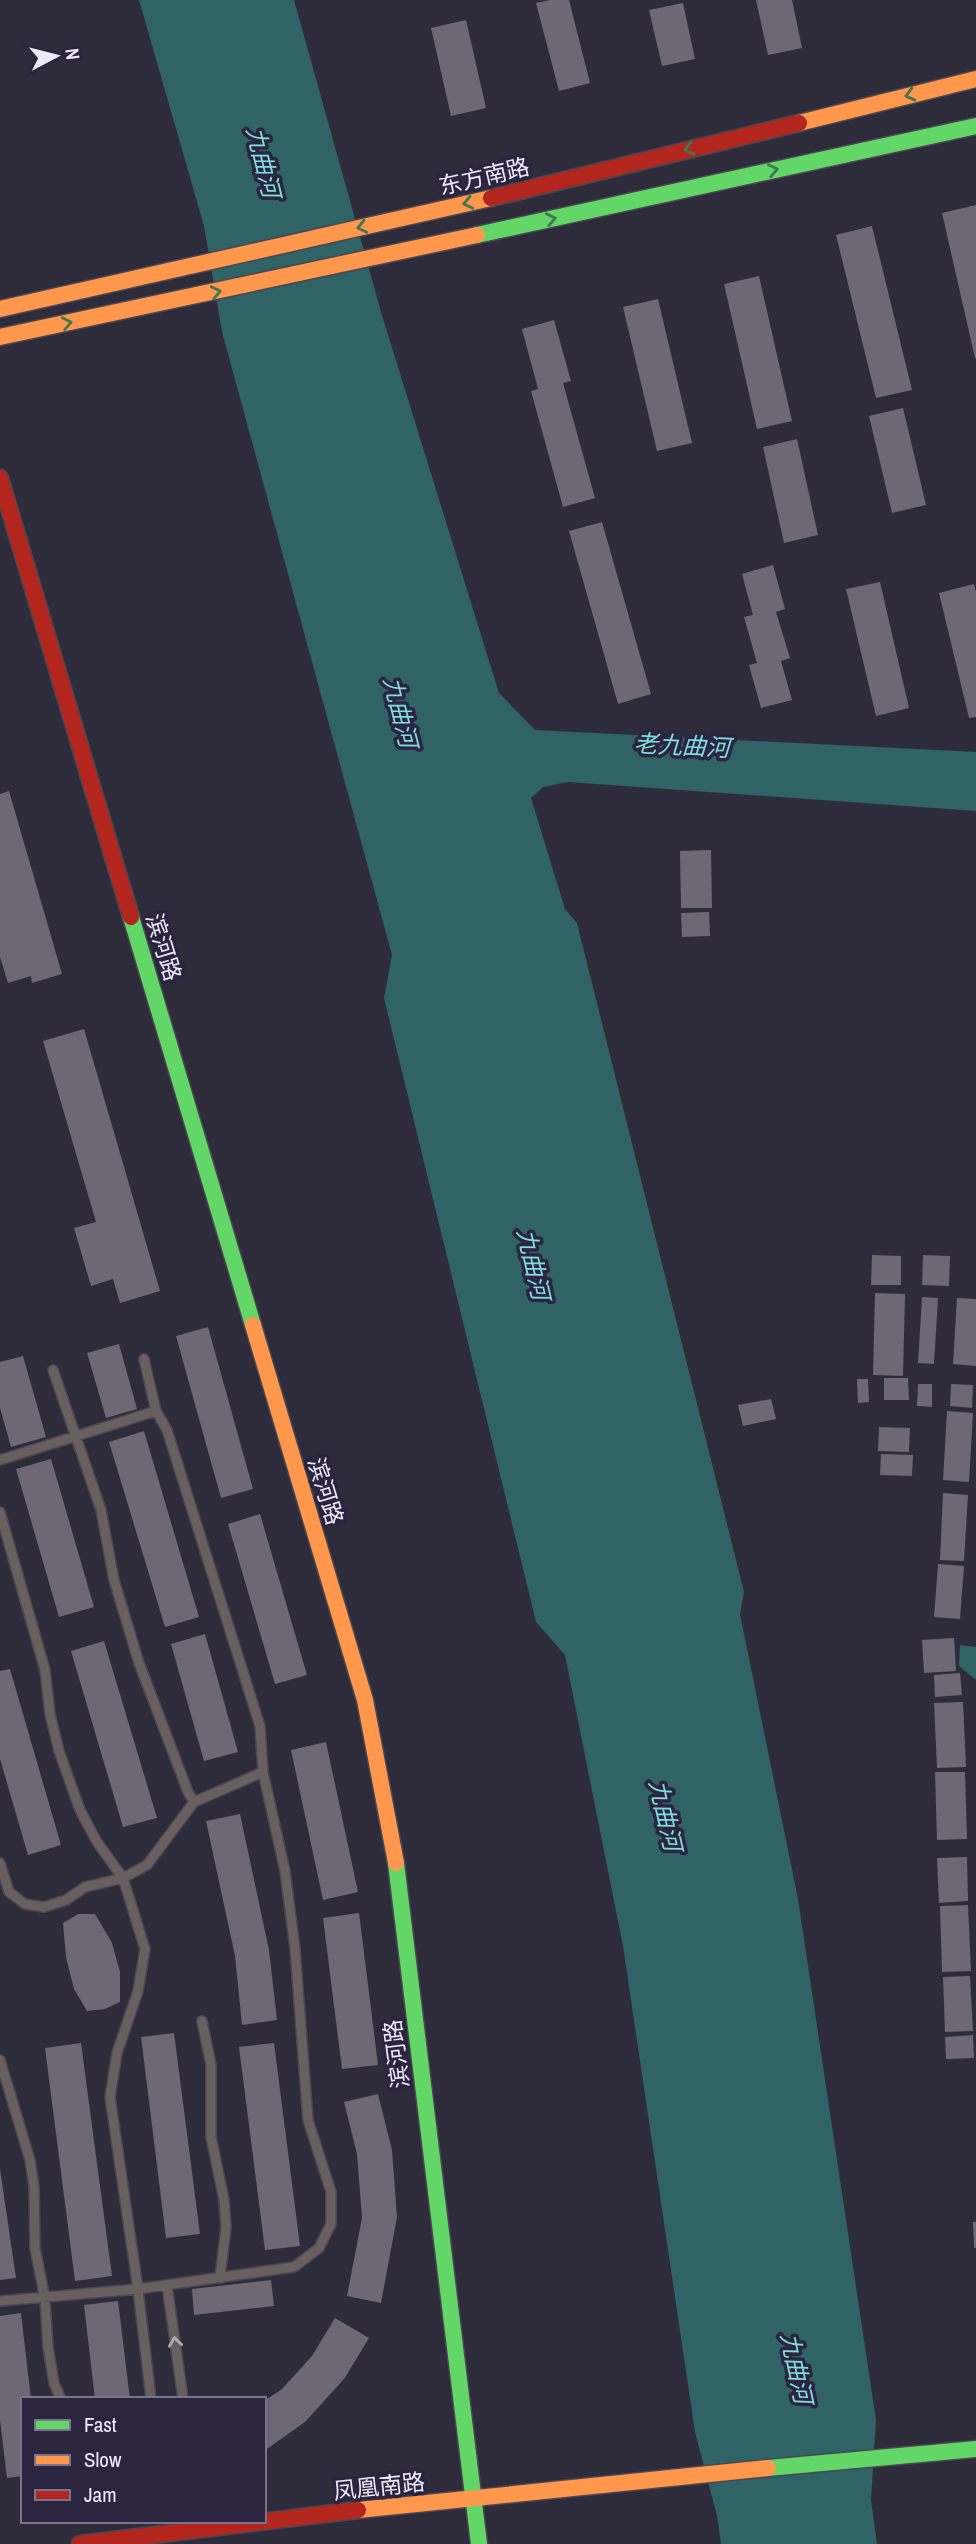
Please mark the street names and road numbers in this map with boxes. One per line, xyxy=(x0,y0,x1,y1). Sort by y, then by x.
street label: 东方南路 xyxy=(436,151,532,201)
street label: 滨河路 xyxy=(139,909,189,985)
street label: 滨河路 xyxy=(301,1453,351,1529)
street label: 滨河路 xyxy=(376,2018,416,2090)
street label: 凤凰南路 xyxy=(332,2466,426,2506)

